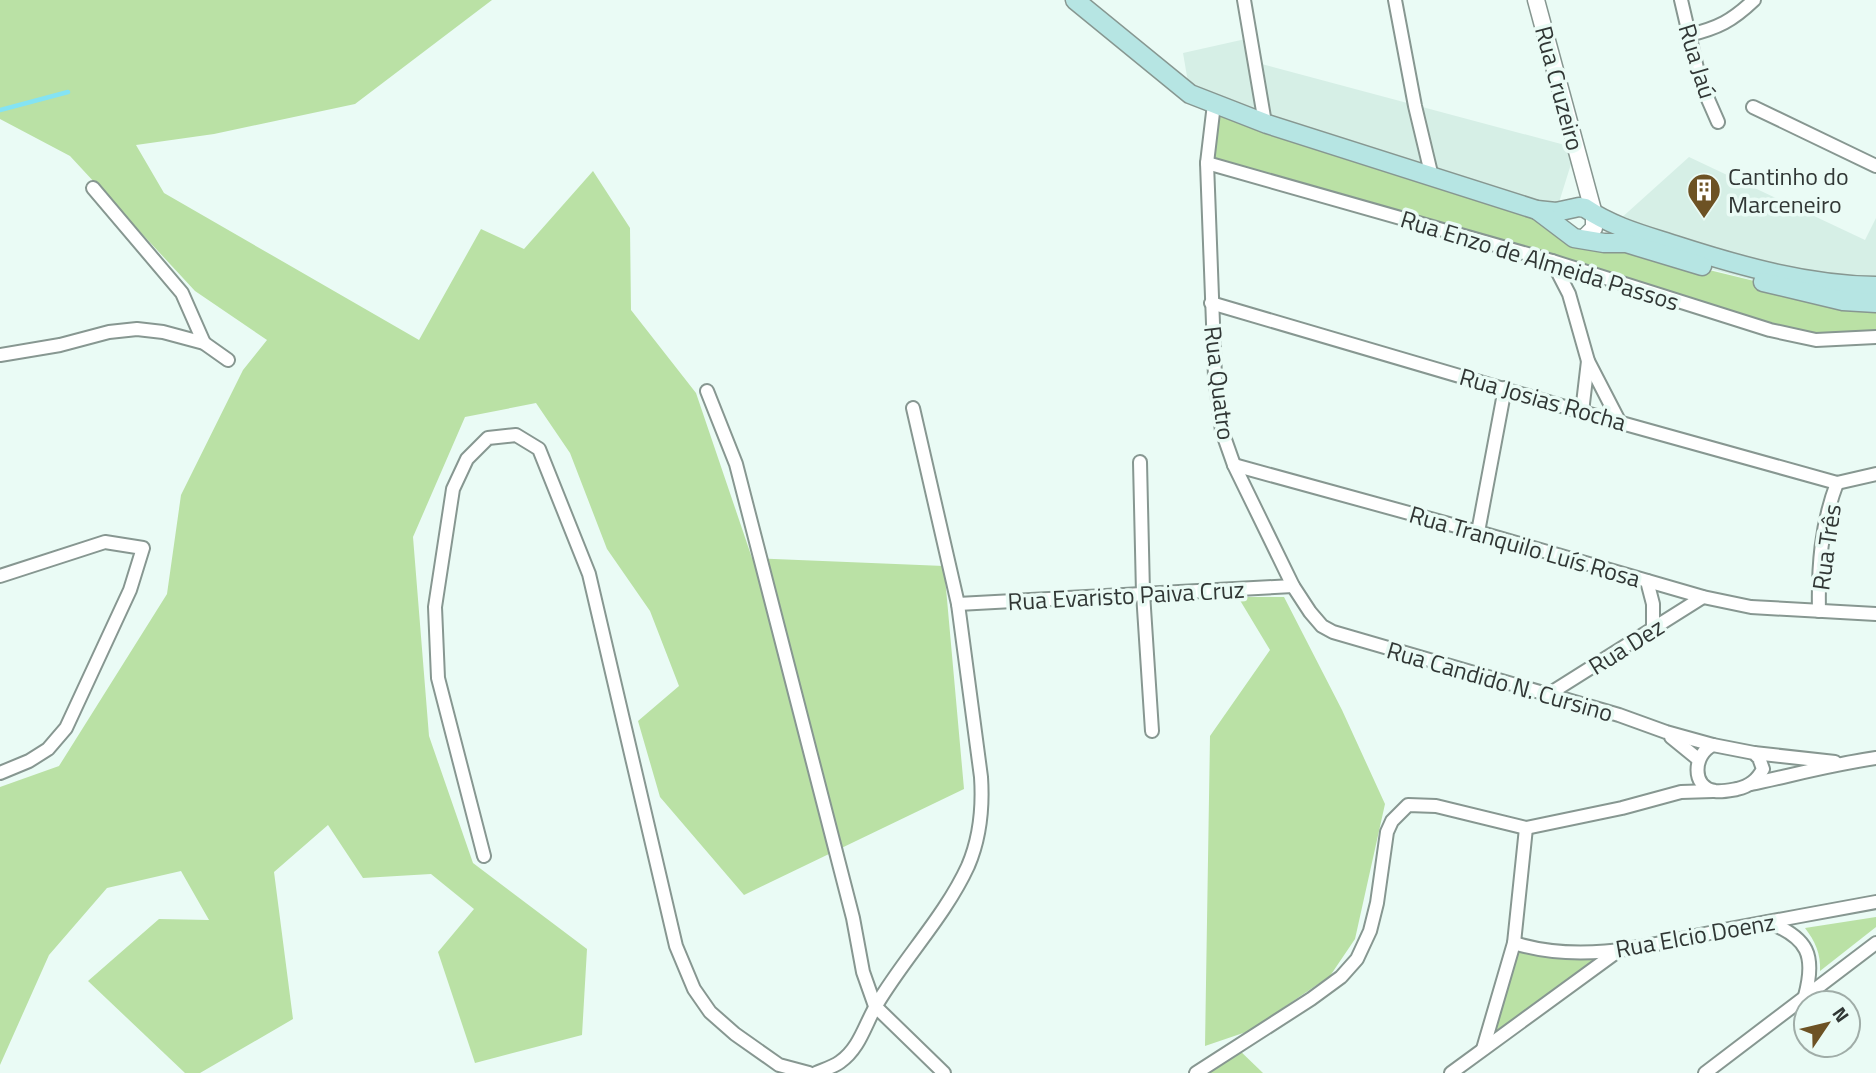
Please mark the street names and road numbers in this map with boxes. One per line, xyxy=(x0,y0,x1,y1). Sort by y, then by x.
street label: Rua Jaú xyxy=(1670,19,1726,103)
street label: Rua Cruzeiro xyxy=(1526,22,1594,154)
street label: Rua Enzo de Almeida Passos xyxy=(1396,200,1684,320)
street label: Rua Quatro xyxy=(1195,324,1245,442)
street label: Rua Josias Rocha xyxy=(1455,358,1631,440)
street label: Rua Tranquilo Luís Rosa xyxy=(1405,496,1645,596)
street label: Rua Três xyxy=(1802,502,1850,592)
street label: Rua Evaristo Paiva Cruz xyxy=(1007,571,1245,619)
street label: Rua Dez xyxy=(1581,609,1671,683)
street label: Rua Candido N. Cursino xyxy=(1383,631,1617,731)
street label: Rua Elcio Doenz xyxy=(1612,903,1778,967)

